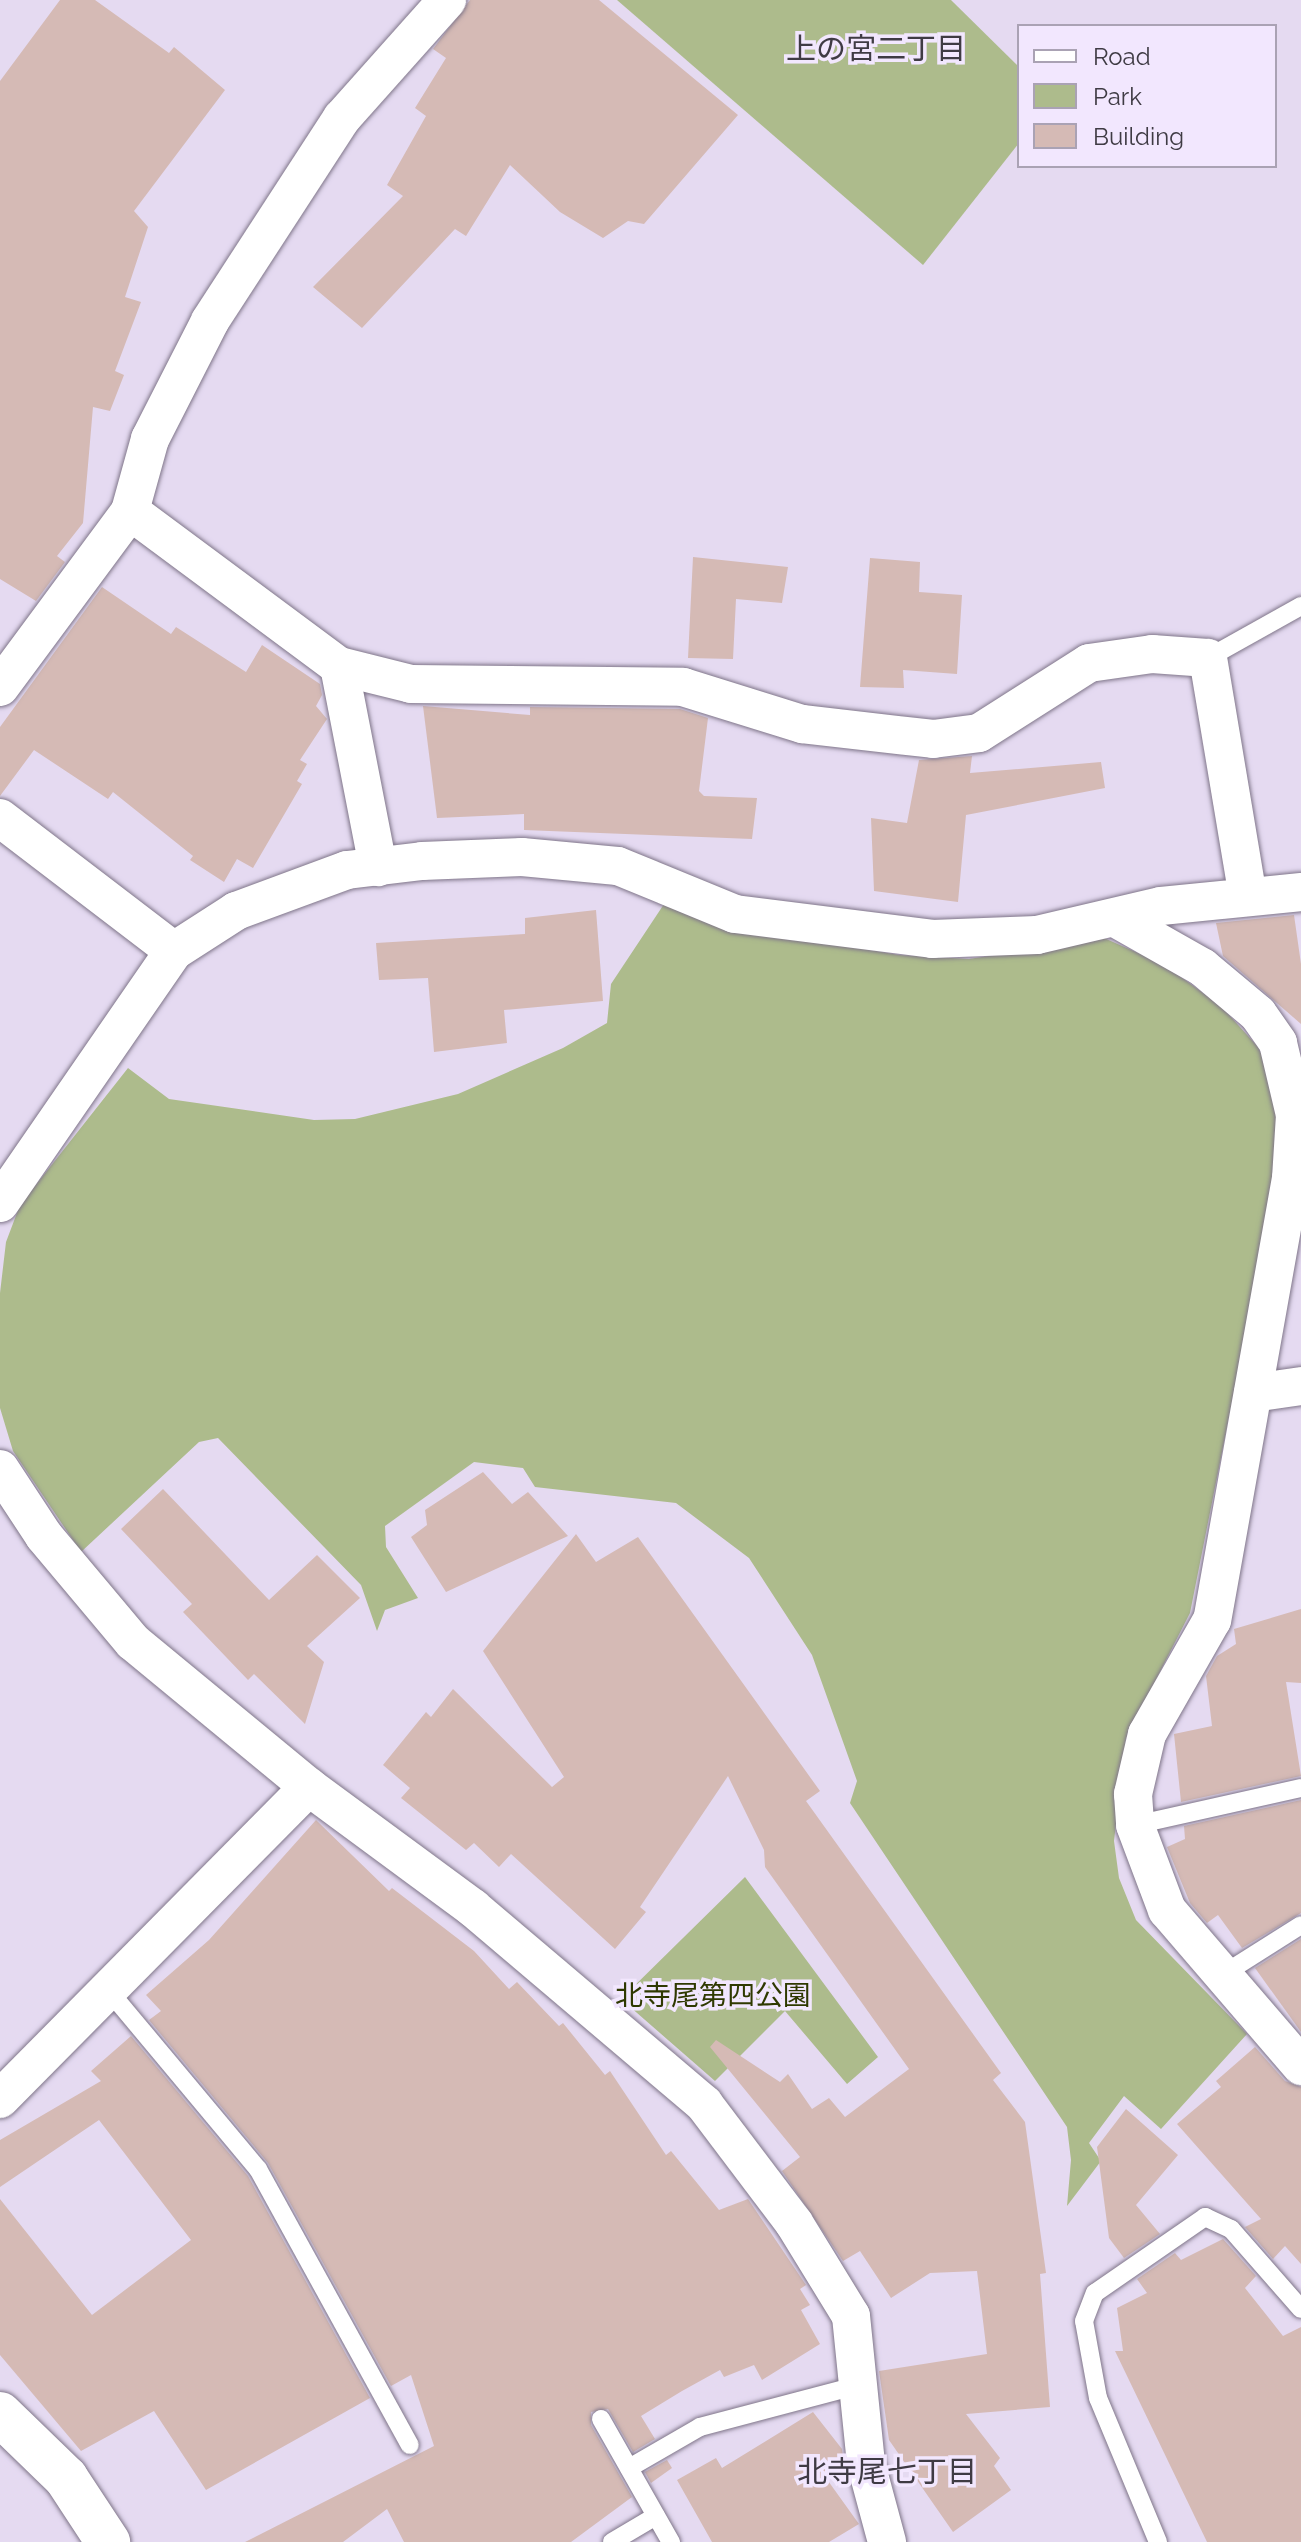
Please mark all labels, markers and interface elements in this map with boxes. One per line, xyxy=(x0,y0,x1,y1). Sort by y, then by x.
legend xyxy=(1017,24,1277,168)
district label: 上の宮二丁目 xyxy=(786,31,966,67)
text: Road xyxy=(1093,42,1151,71)
text: Park xyxy=(1093,82,1142,111)
text: Building xyxy=(1093,122,1184,151)
park label: 北寺尾第四公園 xyxy=(615,1979,811,2013)
district label: 北寺尾七丁目 xyxy=(797,2454,977,2490)

